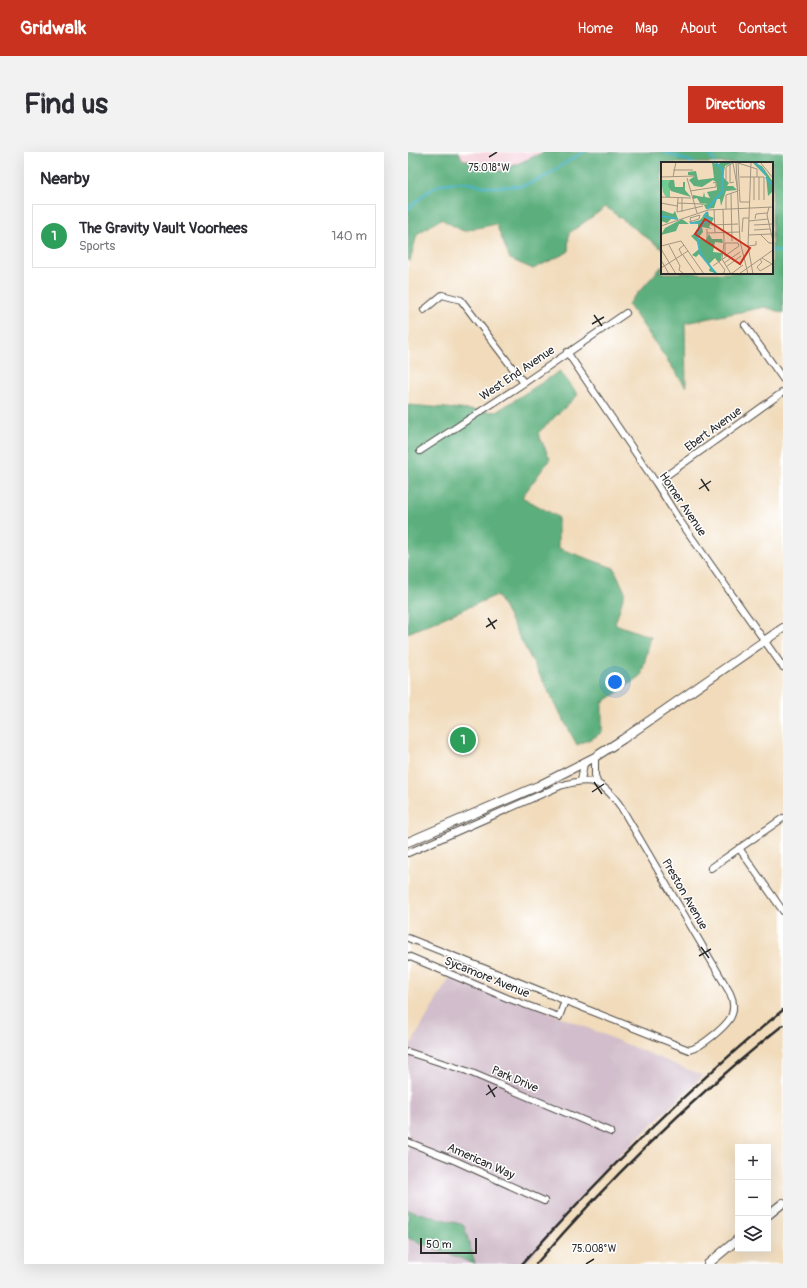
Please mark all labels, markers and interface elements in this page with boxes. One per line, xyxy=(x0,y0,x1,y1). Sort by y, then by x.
text: Gridwalk xyxy=(20,16,86,40)
text: Home xyxy=(578,20,613,37)
text: Map xyxy=(635,20,658,37)
text: About xyxy=(680,20,716,37)
text: Contact xyxy=(738,20,787,37)
button: Directions xyxy=(688,86,783,123)
text: Find us xyxy=(24,87,108,122)
text: 75.018°W xyxy=(468,162,510,174)
inset map xyxy=(661,162,773,274)
text: Nearby xyxy=(40,168,89,189)
text: The Gravity Vault Voorhees xyxy=(79,219,247,238)
text: 1 xyxy=(51,228,57,244)
text: 140 m xyxy=(331,228,367,244)
text: Sports xyxy=(79,238,115,254)
street label: West End Avenue xyxy=(477,343,558,404)
street label: Ebert Avenue xyxy=(682,404,745,455)
street label: Homer Avenue xyxy=(656,469,710,539)
your location xyxy=(605,672,625,692)
pin: 1 xyxy=(450,725,476,755)
street label: Preston Avenue xyxy=(658,856,711,932)
street label: Sycamore Avenue xyxy=(442,954,532,1001)
street label: Park Drive xyxy=(489,1063,540,1096)
street label: American Way xyxy=(445,1140,517,1183)
map controls xyxy=(735,1144,771,1252)
button: + xyxy=(735,1144,771,1180)
button: − xyxy=(735,1180,771,1216)
button: layers xyxy=(735,1216,771,1252)
scale bar xyxy=(420,1236,477,1255)
text: 50 m xyxy=(426,1238,452,1251)
text: 75.008°W xyxy=(572,1243,617,1255)

